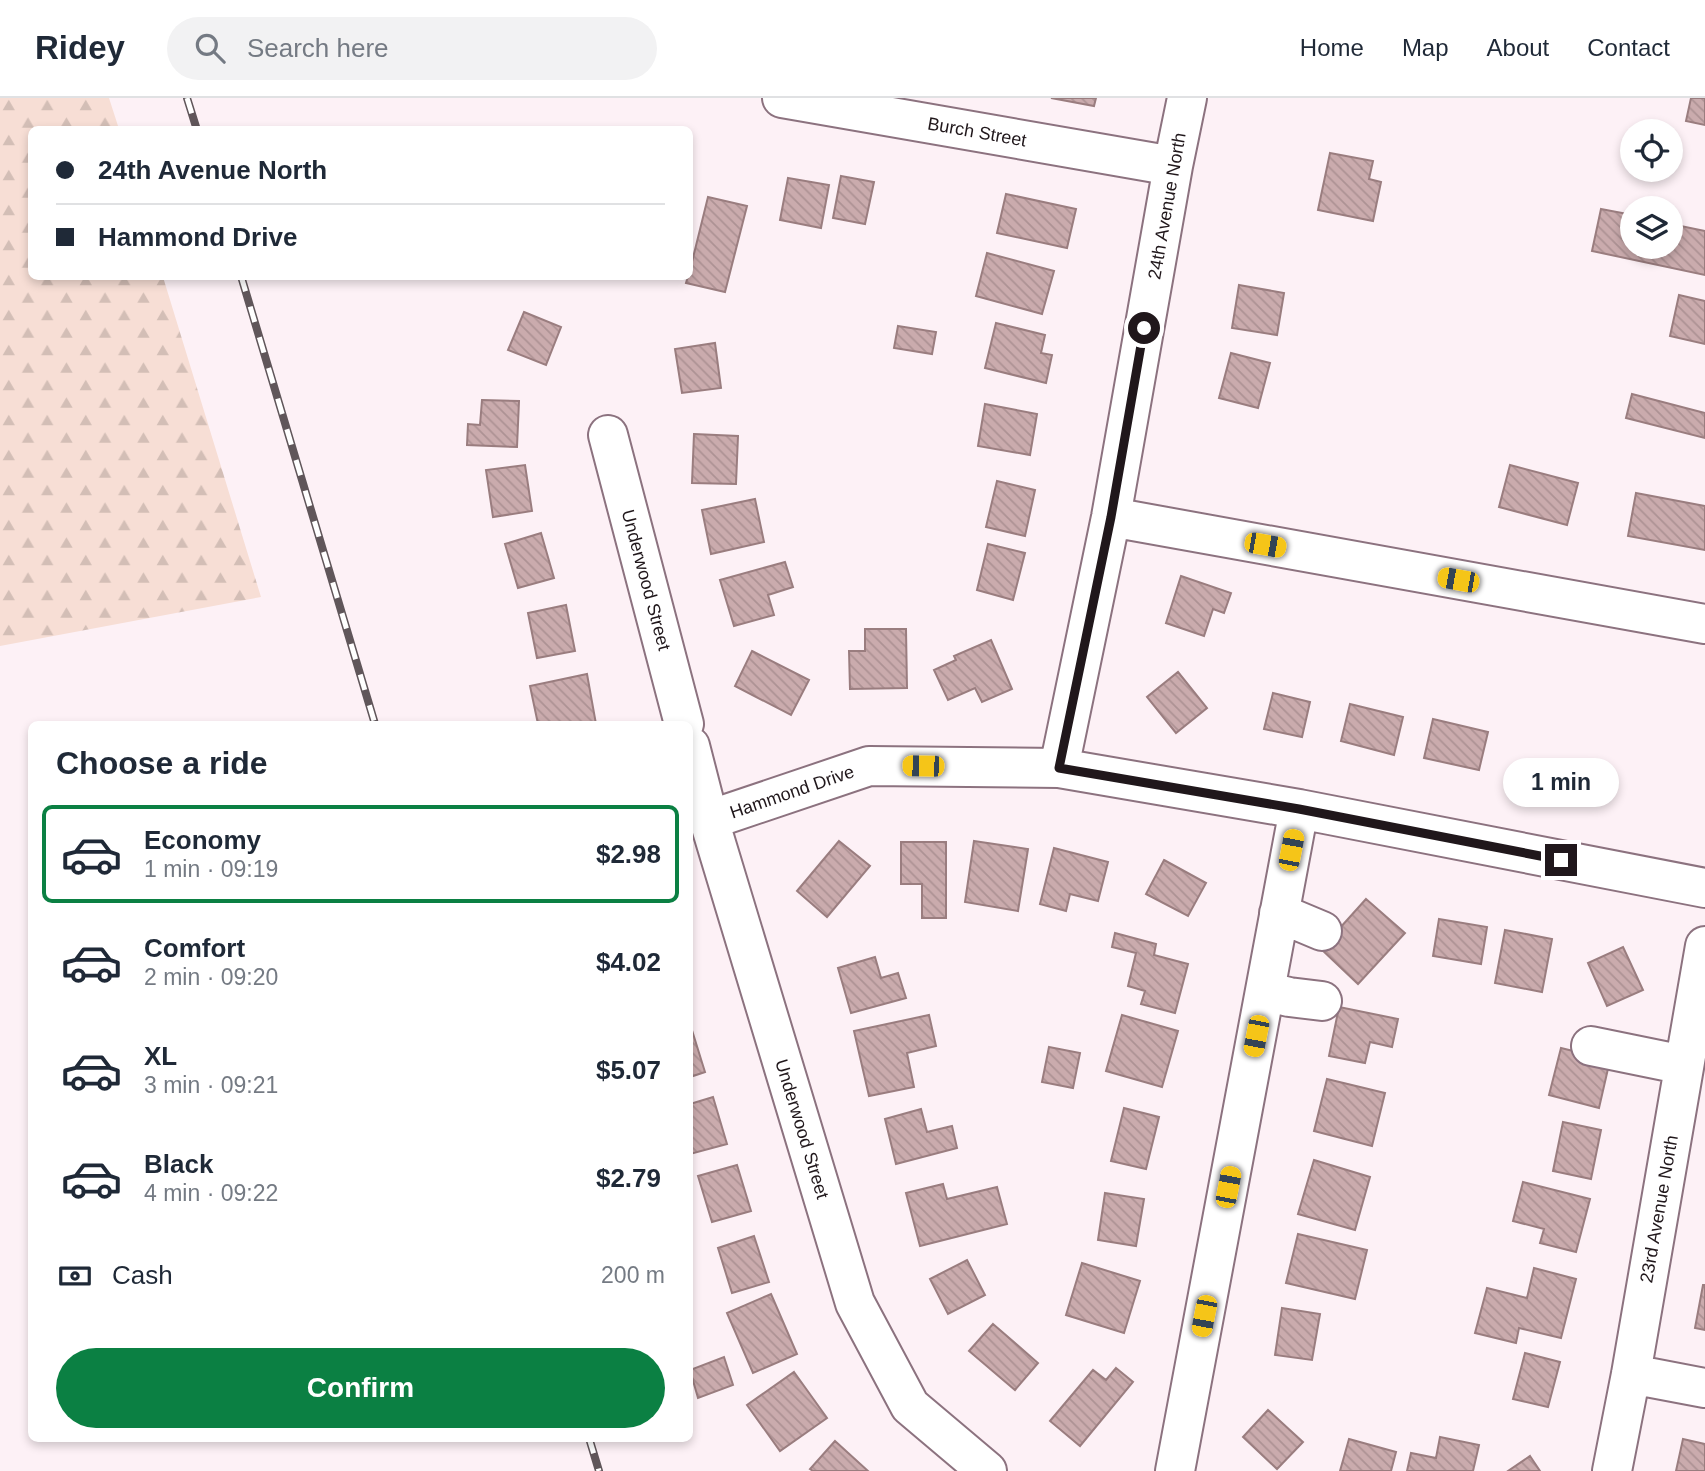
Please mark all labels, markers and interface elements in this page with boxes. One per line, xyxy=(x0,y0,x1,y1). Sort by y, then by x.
search box xyxy=(167,17,657,80)
text: Ridey xyxy=(35,29,125,66)
icon: search xyxy=(191,29,229,67)
text: Search here xyxy=(247,33,389,63)
text: Home xyxy=(1300,34,1364,61)
text: Map xyxy=(1402,34,1449,61)
text: About xyxy=(1487,34,1549,61)
text: Contact xyxy=(1587,34,1670,61)
street label: Burch Street xyxy=(926,113,1028,151)
map controls xyxy=(1620,119,1683,259)
button: locate xyxy=(1620,119,1683,182)
street label: 24th Avenue North xyxy=(1144,131,1190,281)
text: 24th Avenue North xyxy=(98,155,327,185)
button: layers xyxy=(1620,196,1683,259)
text: Hammond Drive xyxy=(98,222,297,252)
route start xyxy=(1128,312,1160,344)
street label: Underwood Street xyxy=(618,507,674,653)
car xyxy=(1243,531,1288,559)
car xyxy=(1436,566,1481,594)
text: Choose a ride xyxy=(56,745,268,781)
car xyxy=(902,755,945,777)
callout: 1 min xyxy=(1503,758,1619,808)
street label: Hammond Drive xyxy=(727,761,857,823)
text: 1 min xyxy=(1531,769,1591,795)
icon: car xyxy=(60,823,123,886)
text: Economy xyxy=(144,825,261,855)
car xyxy=(1277,827,1306,873)
text: $2.98 xyxy=(596,839,661,869)
route end xyxy=(1545,844,1577,876)
text: 1 min · 09:19 xyxy=(144,856,278,882)
icon: car xyxy=(60,931,123,994)
text: Comfort xyxy=(144,933,245,963)
text: $4.02 xyxy=(596,947,661,977)
text: 2 min · 09:20 xyxy=(144,964,278,990)
car xyxy=(1242,1013,1271,1059)
icon: car xyxy=(60,1039,123,1102)
text: XL xyxy=(144,1041,177,1071)
text: $5.07 xyxy=(596,1055,661,1085)
street label: Underwood Street xyxy=(771,1057,833,1201)
text: 3 min · 09:21 xyxy=(144,1072,278,1098)
street label: 23rd Avenue North xyxy=(1636,1134,1682,1284)
icon: car xyxy=(60,1147,123,1210)
text: Black xyxy=(144,1149,213,1179)
text: $2.79 xyxy=(596,1163,661,1193)
car xyxy=(1214,1164,1243,1210)
text: 4 min · 09:22 xyxy=(144,1180,278,1206)
icon: cash xyxy=(56,1257,94,1295)
text: Cash xyxy=(112,1260,173,1290)
text: 200 m xyxy=(601,1262,665,1288)
car xyxy=(1190,1293,1219,1339)
button: Confirm xyxy=(56,1348,665,1428)

